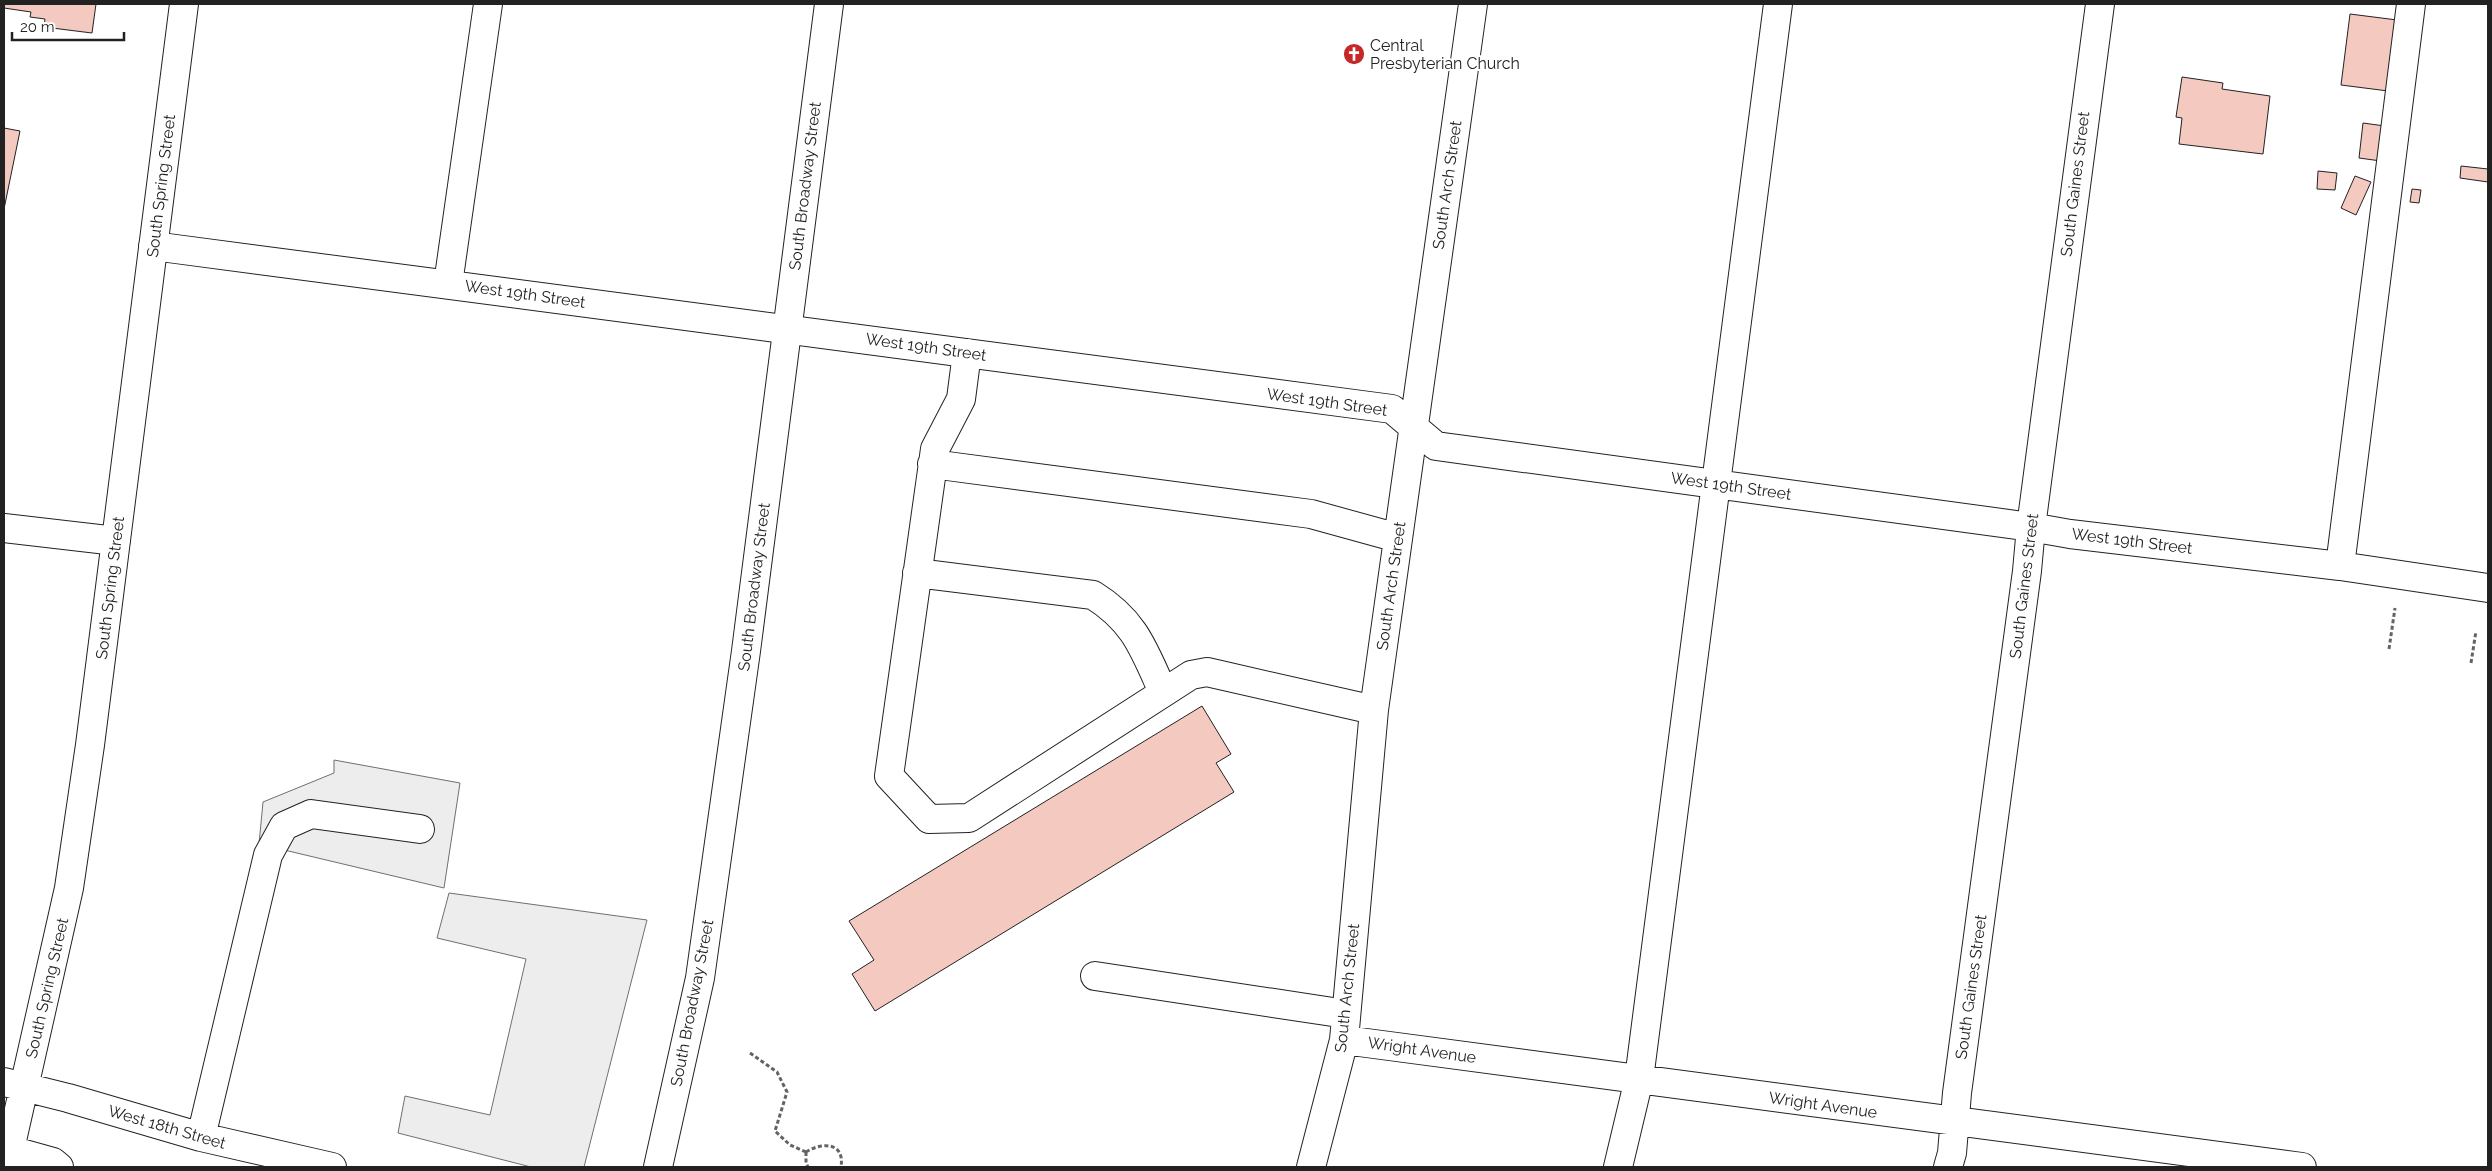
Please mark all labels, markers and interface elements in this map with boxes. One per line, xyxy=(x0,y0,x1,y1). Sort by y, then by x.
scale bar xyxy=(12,10,125,42)
text: 20 m xyxy=(20,18,55,36)
place label: Central Presbyterian Church xyxy=(1370,36,1520,73)
church icon: Central Presbyterian Church xyxy=(1342,42,1366,66)
street label: South Broadway Street xyxy=(785,100,825,271)
street label: South Gaines Street xyxy=(2057,110,2093,258)
street label: South Spring Street xyxy=(143,113,179,259)
street label: South Arch Street xyxy=(1429,119,1466,251)
street label: West 19th Street xyxy=(463,276,587,312)
street label: West 19th Street xyxy=(864,329,988,365)
street label: West 19th Street xyxy=(1265,384,1389,420)
street label: West 19th Street xyxy=(1669,468,1793,504)
street label: South Broadway Street xyxy=(734,501,774,672)
street label: South Gaines Street xyxy=(2006,512,2042,660)
street label: South Spring Street xyxy=(92,515,128,661)
street label: South Arch Street xyxy=(1373,520,1410,652)
street label: West 19th Street xyxy=(2071,524,2194,558)
street label: South Gaines Street xyxy=(1951,913,1991,1061)
street label: South Spring Street xyxy=(22,915,73,1060)
street label: South Broadway Street xyxy=(666,917,718,1088)
street label: South Arch Street xyxy=(1331,922,1363,1054)
street label: Wright Avenue xyxy=(1367,1033,1477,1067)
street label: Wright Avenue xyxy=(1768,1088,1878,1122)
street label: West 18th Street xyxy=(106,1101,229,1153)

